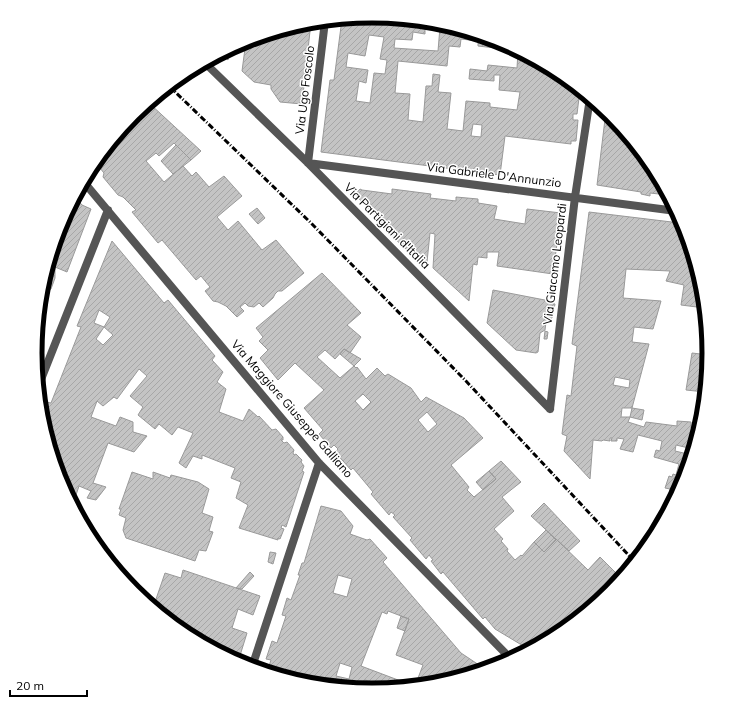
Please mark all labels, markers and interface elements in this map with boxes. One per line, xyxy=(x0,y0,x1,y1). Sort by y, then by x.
street label: Via Ugo Foscolo xyxy=(292,45,317,135)
street label: Via Gabriele D'Annunzio xyxy=(426,159,562,190)
street label: Via Partigiani d'Italia xyxy=(341,179,434,272)
street label: Via Giacomo Leopardi xyxy=(540,202,569,325)
street label: Via Maggiore Giuseppe Galliano xyxy=(228,337,356,481)
scale bar xyxy=(10,672,87,698)
text: 20 m xyxy=(16,678,44,693)

